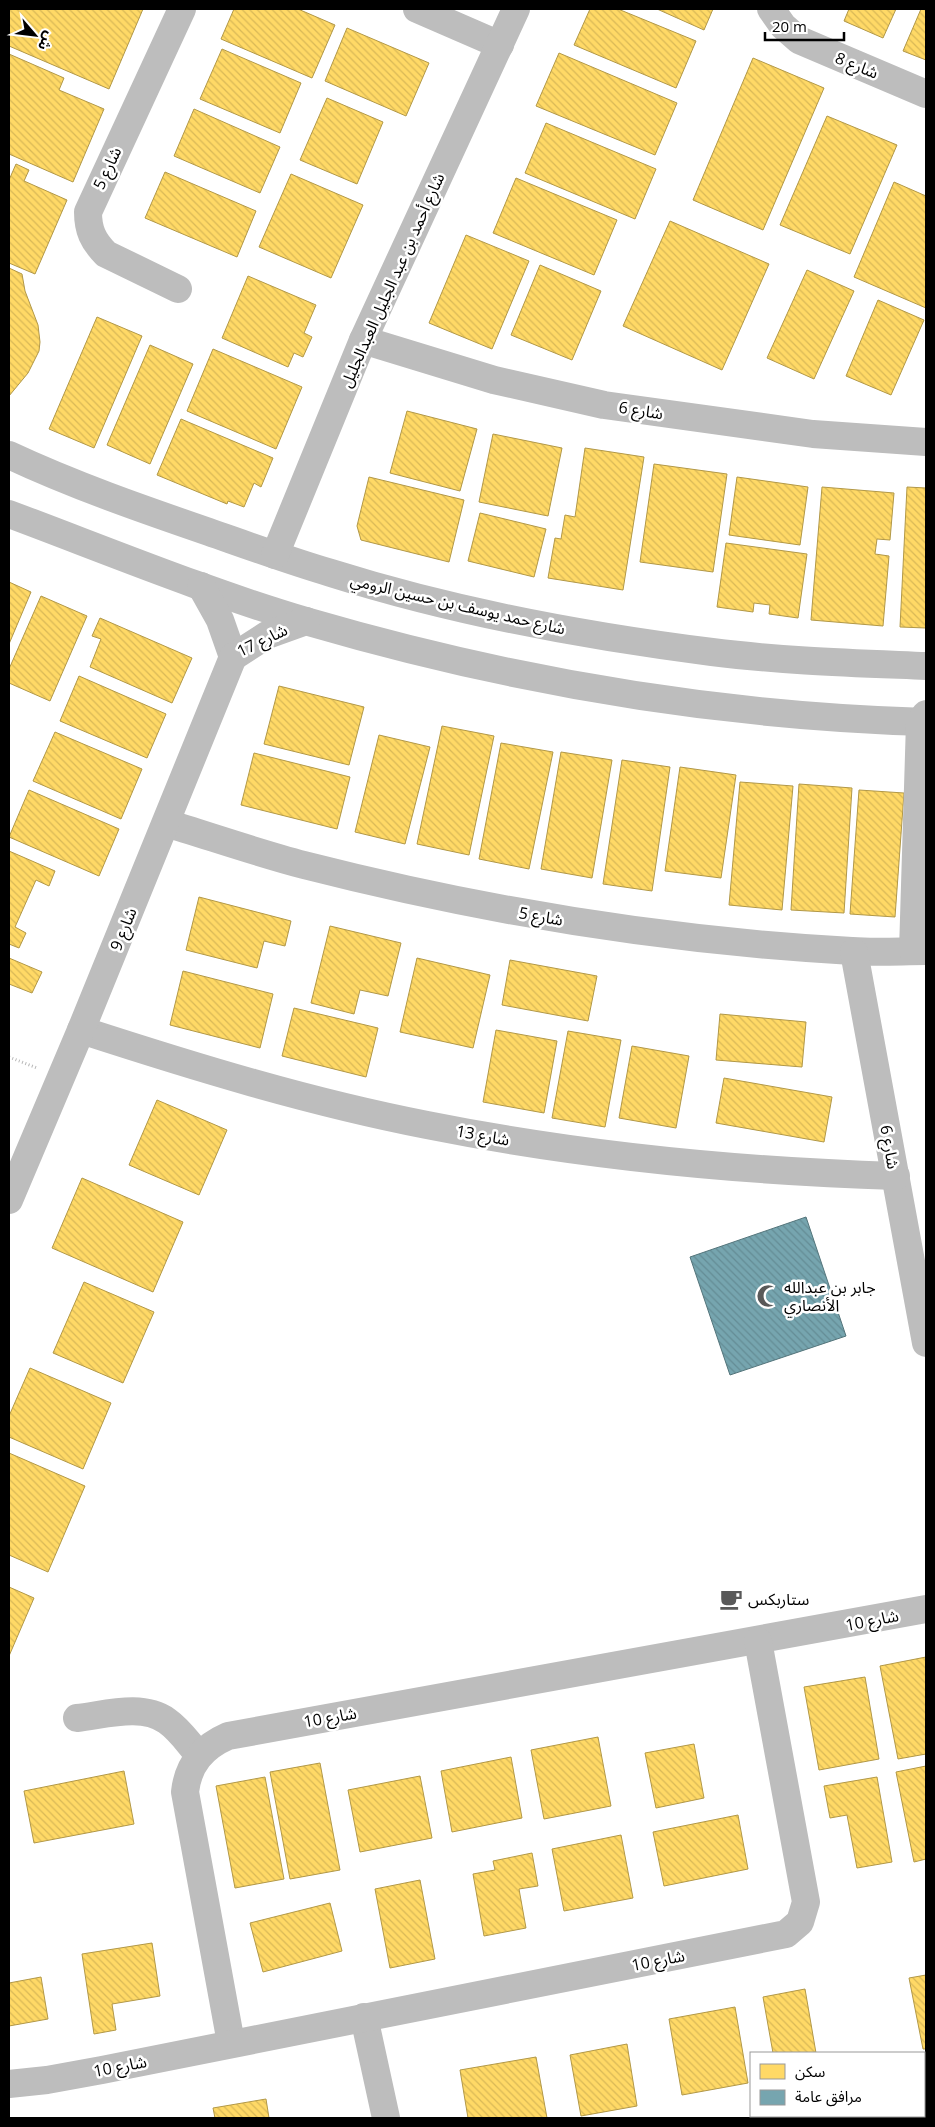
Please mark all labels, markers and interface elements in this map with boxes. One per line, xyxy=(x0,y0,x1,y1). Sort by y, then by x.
north arrow xyxy=(10,10,60,60)
scale bar xyxy=(765,10,844,42)
text: 20 m xyxy=(772,16,807,36)
text: ش xyxy=(34,28,60,54)
street label: شارع 8 xyxy=(832,46,882,85)
street label: شارع 5 xyxy=(88,143,128,194)
street label: شارع أحمد بن عبد الجليل العبدالجليل xyxy=(335,169,451,391)
street label: شارع 6 xyxy=(617,396,665,426)
street label: شارع حمد يوسف بن حسين الرومي xyxy=(348,569,568,641)
street label: شارع 17 xyxy=(233,618,292,663)
street label: شارع 5 xyxy=(517,901,565,933)
street label: شارع 9 xyxy=(104,904,143,954)
street label: شارع 13 xyxy=(454,1120,511,1152)
street label: شارع 6 xyxy=(873,1123,905,1171)
place label: جابر بن عبدالله الأنصاري xyxy=(784,1276,876,1318)
mosque icon: جابر بن عبدالله الأنصاري xyxy=(755,1283,781,1309)
cafe icon: ستاربكس xyxy=(718,1586,744,1612)
place label: ستاربكس xyxy=(748,1588,809,1610)
street label: شارع 10 xyxy=(844,1604,901,1638)
street label: شارع 10 xyxy=(302,1702,359,1734)
street label: شارع 10 xyxy=(630,1944,687,1978)
street label: شارع 10 xyxy=(92,2050,149,2084)
legend xyxy=(750,2052,925,2117)
text: سكن xyxy=(795,2061,826,2081)
text: مرافق عامة xyxy=(795,2086,862,2107)

